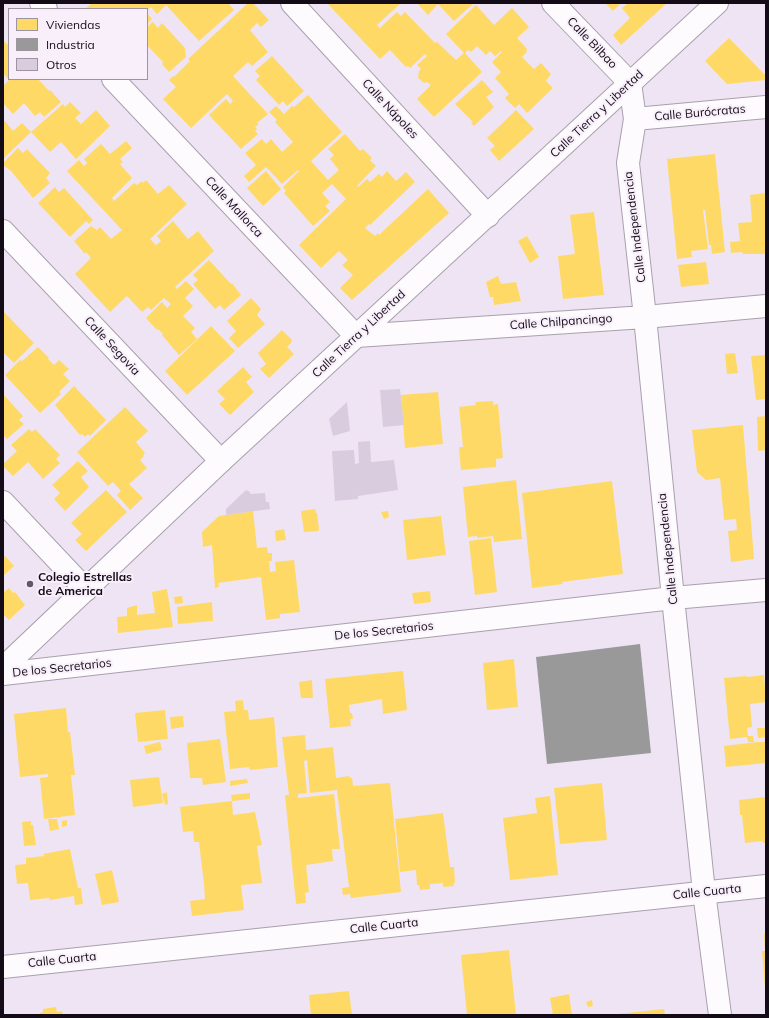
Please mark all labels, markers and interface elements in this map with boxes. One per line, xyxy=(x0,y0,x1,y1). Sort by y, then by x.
legend xyxy=(8,8,148,80)
street label: Calle Bilbao xyxy=(564,14,620,72)
text: Viviendas xyxy=(46,17,100,32)
text: Industria xyxy=(46,37,95,52)
text: Otros xyxy=(46,57,77,72)
street label: Calle Tierra y Libertad xyxy=(547,67,647,161)
street label: Calle Nápoles xyxy=(359,76,421,142)
street label: Calle Burócratas xyxy=(654,102,746,124)
street label: Calle Independencia xyxy=(621,171,649,283)
street label: Calle Mallorca xyxy=(202,174,266,240)
street label: Calle Tierra y Libertad xyxy=(309,287,409,381)
street label: Calle Chilpancingo xyxy=(509,311,613,333)
street label: Calle Segovia xyxy=(81,314,143,378)
street label: Calle Independencia xyxy=(655,493,681,605)
place label: Colegio Estrellas de America xyxy=(38,570,132,598)
marker: Colegio Estrellas de America xyxy=(25,579,35,589)
street label: De los Secretarios xyxy=(334,619,434,643)
street label: De los Secretarios xyxy=(12,656,112,680)
street label: Calle Cuarta xyxy=(672,881,742,903)
street label: Calle Cuarta xyxy=(349,915,419,937)
street label: Calle Cuarta xyxy=(27,949,97,971)

